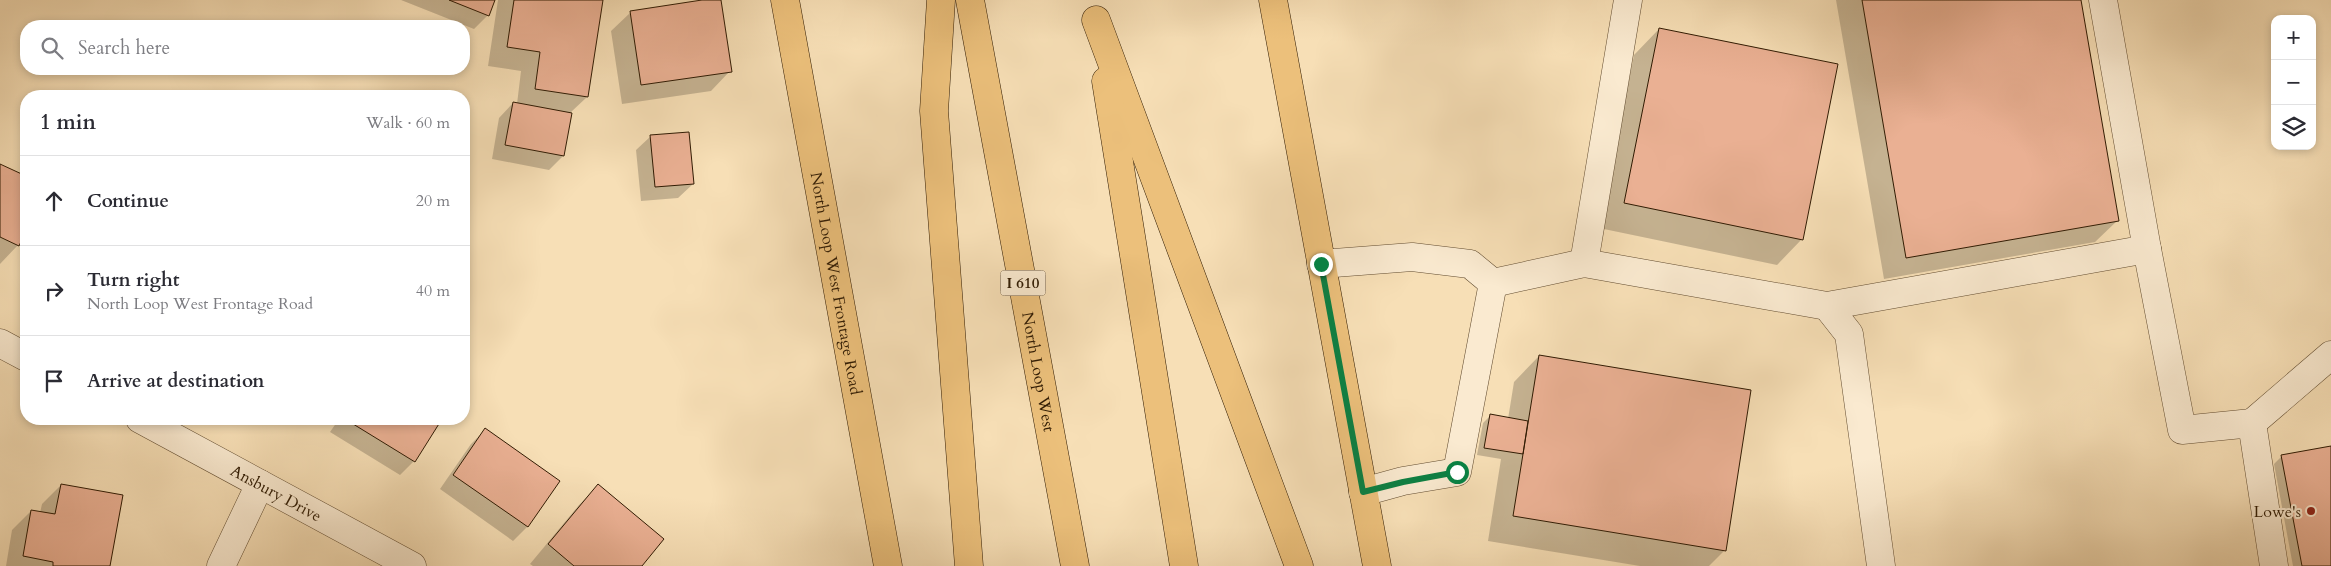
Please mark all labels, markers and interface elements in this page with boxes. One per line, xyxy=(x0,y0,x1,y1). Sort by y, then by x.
map controls xyxy=(2271,15,2316,150)
button: + xyxy=(2271,15,2316,60)
search box xyxy=(20,20,470,75)
icon: search xyxy=(38,34,66,62)
text: Search here xyxy=(78,35,170,61)
button: − xyxy=(2271,60,2316,105)
button: layers xyxy=(2271,105,2316,150)
text: 1 min xyxy=(40,108,96,137)
text: Walk · 60 m xyxy=(366,112,450,134)
street label: North Loop West Frontage Road xyxy=(805,170,867,397)
icon: ahead xyxy=(40,187,68,215)
text: Continue xyxy=(87,188,169,214)
text: 20 m xyxy=(416,190,450,212)
route end xyxy=(1310,253,1333,276)
text: Turn right xyxy=(87,267,179,293)
road number: I 610 xyxy=(1000,270,1046,296)
icon: right xyxy=(40,277,68,305)
text: 40 m xyxy=(416,280,450,302)
text: North Loop West Frontage Road xyxy=(87,293,313,315)
street label: North Loop West xyxy=(1016,310,1060,434)
icon: arrive xyxy=(40,367,68,395)
text: Arrive at destination xyxy=(87,368,264,394)
street label: Ansbury Drive xyxy=(226,460,325,527)
route start xyxy=(1446,461,1469,484)
place label: Lowe's xyxy=(2254,501,2301,523)
marker: Lowe's xyxy=(2305,505,2317,517)

